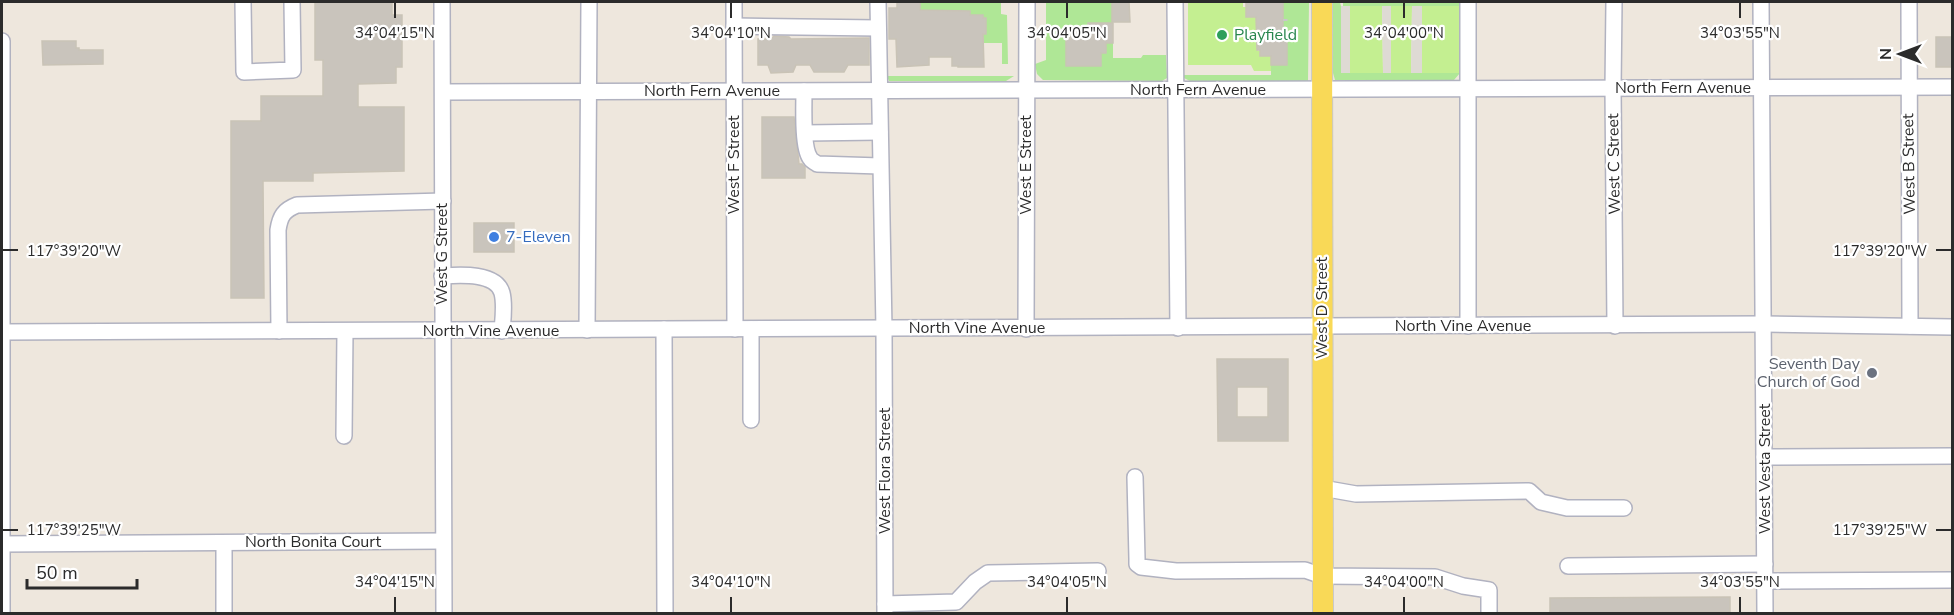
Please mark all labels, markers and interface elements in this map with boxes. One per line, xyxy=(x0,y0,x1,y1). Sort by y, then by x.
text: 34°04'15"N xyxy=(355,23,435,43)
text: 34°04'10"N xyxy=(691,23,771,43)
text: 34°04'05"N xyxy=(1027,23,1107,43)
text: 34°04'00"N xyxy=(1364,23,1444,43)
text: 34°03'55"N xyxy=(1700,23,1780,43)
place label: Playfield xyxy=(1234,24,1297,46)
north arrow xyxy=(1870,24,1930,84)
marker: Playfield xyxy=(1215,28,1229,42)
text: N xyxy=(1875,48,1897,60)
street label: North Fern Avenue xyxy=(1615,77,1751,99)
street label: North Fern Avenue xyxy=(1130,79,1266,101)
street label: North Fern Avenue xyxy=(644,80,780,102)
street label: West C Street xyxy=(1602,113,1626,215)
street label: West B Street xyxy=(1897,113,1921,215)
street label: West F Street xyxy=(723,115,745,215)
street label: West E Street xyxy=(1015,115,1037,215)
street label: West G Street xyxy=(431,203,453,305)
place label: 7-Eleven xyxy=(506,226,571,248)
marker: 7-Eleven xyxy=(487,230,501,244)
text: 117°39'20"W xyxy=(27,241,122,261)
text: 117°39'20"W xyxy=(1833,241,1928,261)
street label: West D Street xyxy=(1311,257,1333,359)
street label: North Vine Avenue xyxy=(1395,315,1531,337)
street label: North Vine Avenue xyxy=(909,317,1045,339)
street label: North Vine Avenue xyxy=(423,320,559,342)
place label: Seventh Day Church of God xyxy=(1757,353,1861,393)
marker: Seventh Day Church of God xyxy=(1865,366,1879,380)
street label: West Vesta Street xyxy=(1754,403,1776,534)
street label: West Flora Street xyxy=(874,407,896,534)
text: 117°39'25"W xyxy=(27,520,122,540)
text: 117°39'25"W xyxy=(1833,520,1928,540)
street label: North Bonita Court xyxy=(245,531,382,553)
scale bar xyxy=(27,552,136,590)
text: 50 m xyxy=(36,561,78,585)
text: 34°04'15"N xyxy=(355,572,435,592)
text: 34°04'10"N xyxy=(691,572,771,592)
text: 34°04'05"N xyxy=(1027,572,1107,592)
text: 34°04'00"N xyxy=(1364,572,1444,592)
text: 34°03'55"N xyxy=(1700,572,1780,592)

